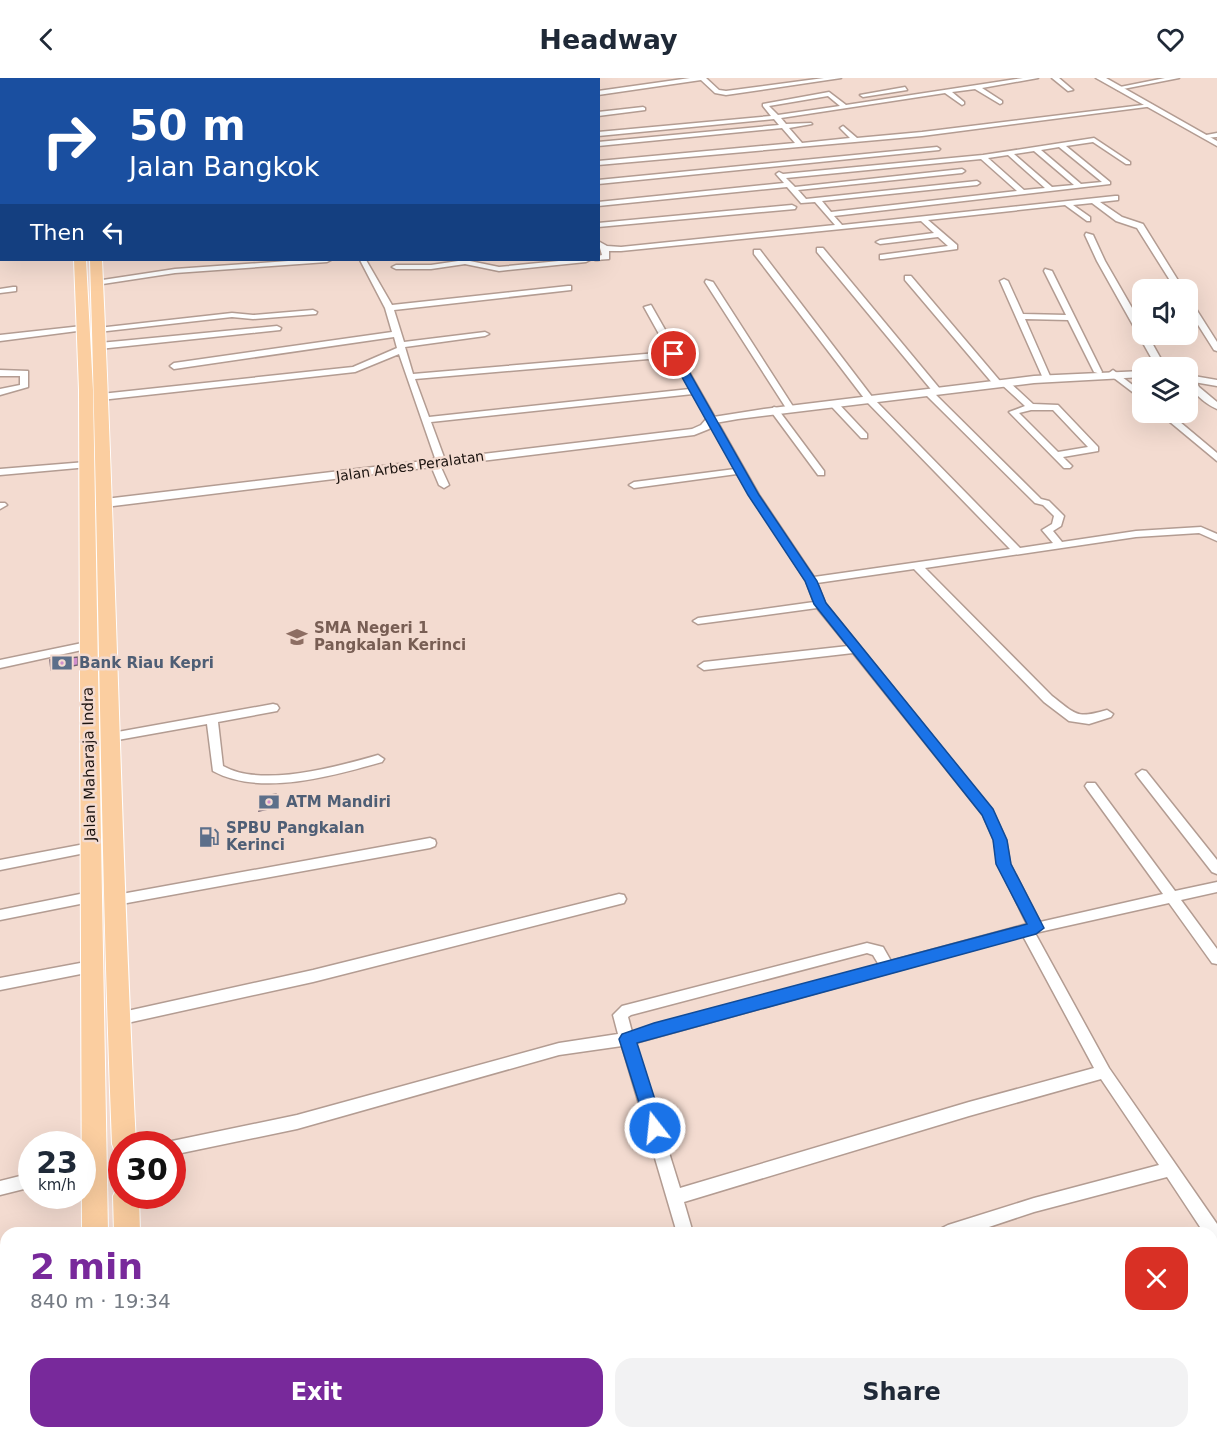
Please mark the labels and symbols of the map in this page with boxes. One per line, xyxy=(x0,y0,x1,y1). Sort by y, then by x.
pin xyxy=(648,328,699,379)
street label: Jalan Arbes Peralatan xyxy=(334,448,485,484)
place label: SMA Negeri 1 Pangkalan Kerinci xyxy=(314,619,466,654)
school or university icon: SMA Negeri 1 Pangkalan Kerinci xyxy=(285,625,309,649)
bank icon: Bank Riau Kepri xyxy=(50,651,74,675)
place label: Bank Riau Kepri xyxy=(79,654,214,672)
street label: Jalan Maharaja Indra xyxy=(79,687,99,842)
bank icon: ATM Mandiri xyxy=(257,790,281,814)
place label: ATM Mandiri xyxy=(286,793,391,811)
place label: SPBU Pangkalan Kerinci xyxy=(226,819,365,854)
fuel station icon: SPBU Pangkalan Kerinci xyxy=(197,825,221,849)
position arrow xyxy=(623,1096,687,1160)
speed limit sign: 30 xyxy=(108,1131,186,1209)

